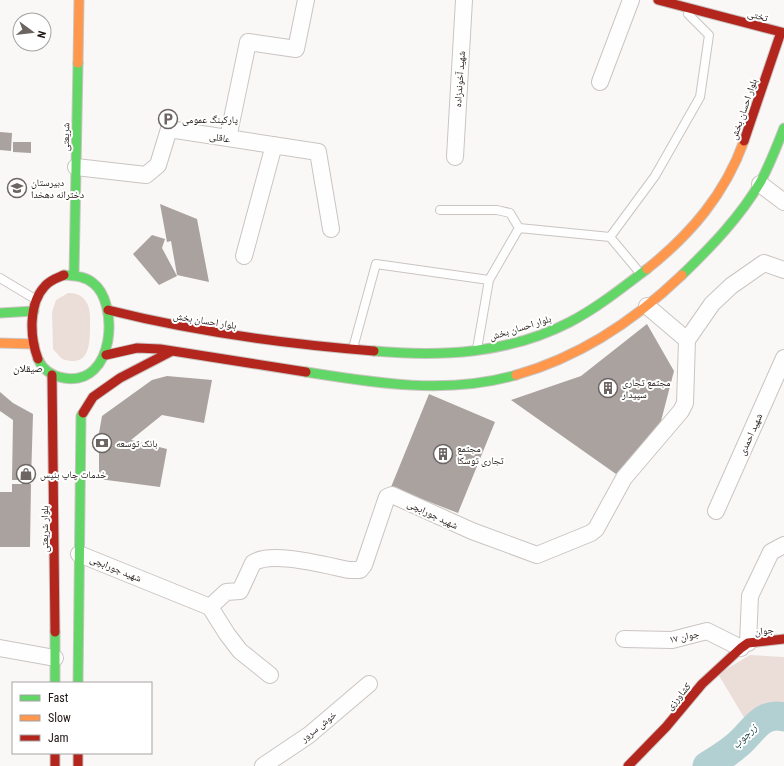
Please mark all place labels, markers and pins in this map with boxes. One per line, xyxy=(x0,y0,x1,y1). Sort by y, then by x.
parking icon: پارکینگ عمومی xyxy=(157,108,179,130)
place label: پارکینگ عمومی xyxy=(182,114,238,126)
school or university icon: دبیرستان دخترانه دهخدا xyxy=(6,177,28,199)
place label: دبیرستان دخترانه دهخدا xyxy=(31,177,84,200)
building icon: مجتمع تجاری سپیدار xyxy=(597,377,619,399)
place label: مجتمع تجاری سپیدار xyxy=(621,377,671,401)
bank icon: بانک توسعه xyxy=(91,432,113,454)
place label: بانک توسعه xyxy=(116,438,158,449)
building icon: مجتمع تجاری توسکا xyxy=(432,443,454,465)
place label: مجتمع تجاری توسکا xyxy=(457,443,504,467)
shop icon: خدمات چاپ بنیس xyxy=(15,463,37,485)
place label: خدمات چاپ بنیس xyxy=(40,469,107,481)

